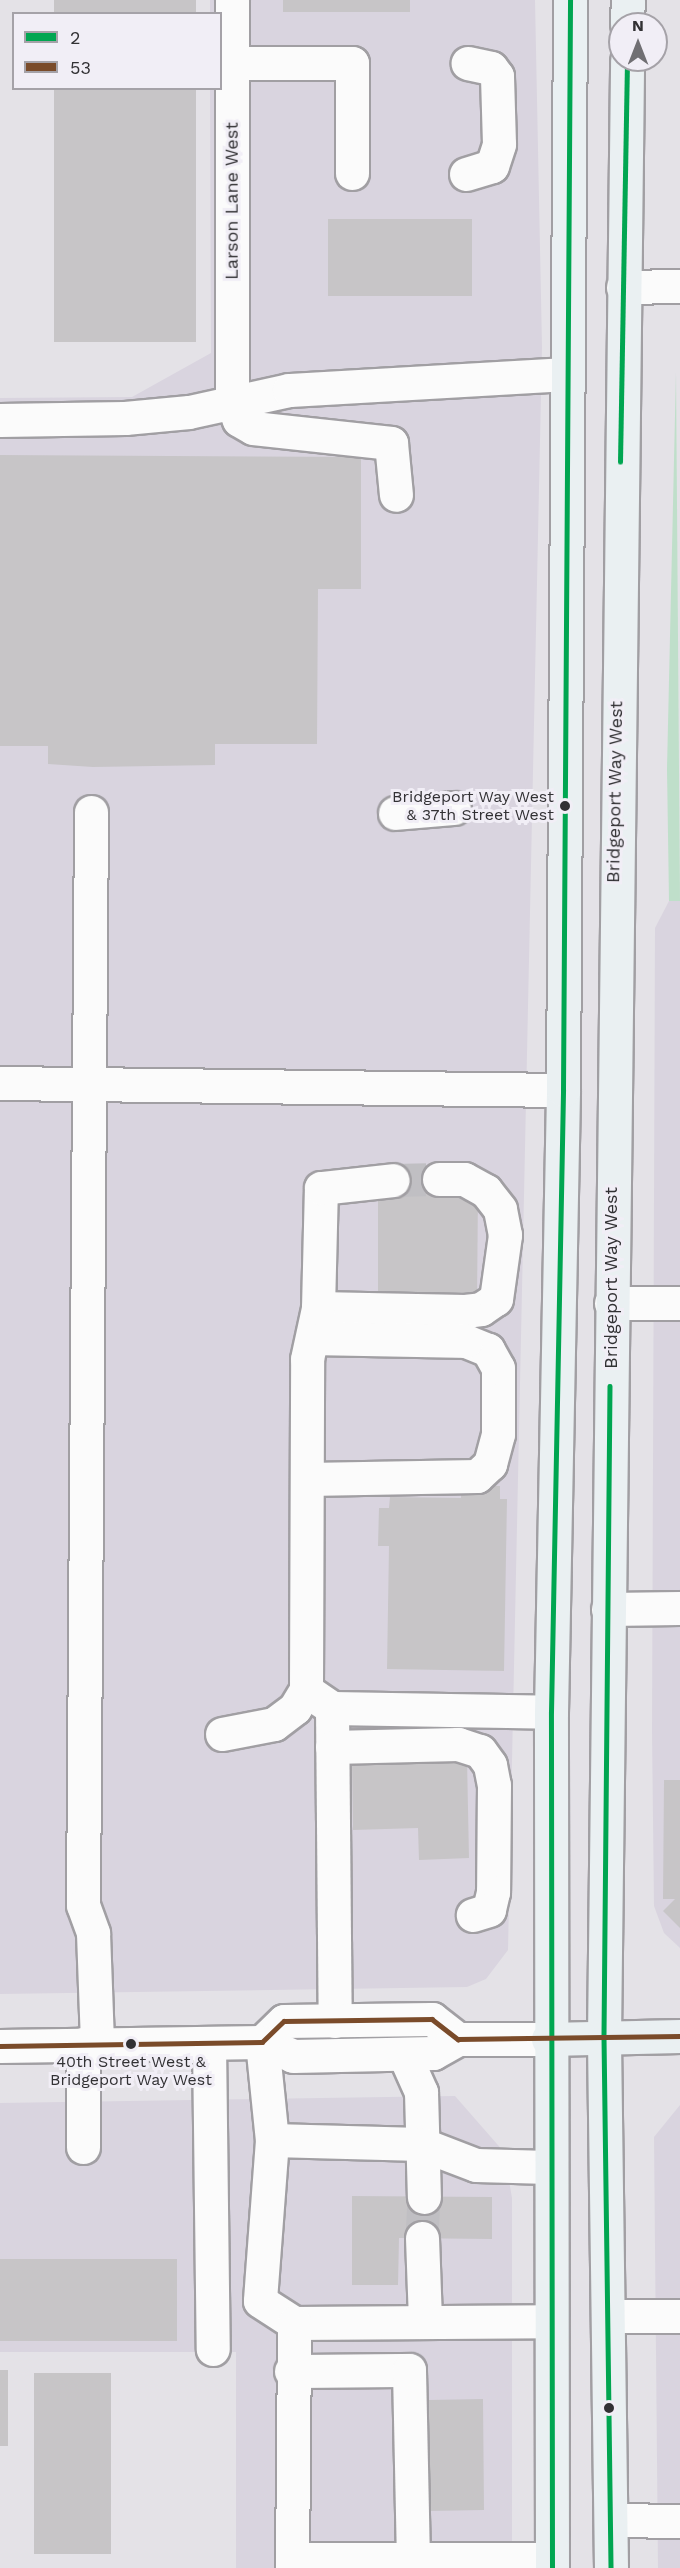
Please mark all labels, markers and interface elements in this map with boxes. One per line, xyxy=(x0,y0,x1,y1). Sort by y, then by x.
legend xyxy=(12,12,222,90)
north arrow xyxy=(608,12,668,72)
text: N xyxy=(632,16,644,35)
text: 2 xyxy=(70,27,81,48)
text: 53 xyxy=(70,57,91,78)
street label: Larson Lane West xyxy=(221,122,243,280)
street label: Bridgeport Way West xyxy=(603,700,627,884)
place label: Bridgeport Way West & 37th Street West xyxy=(391,787,554,825)
marker: Bridgeport Way West & 37th Street West xyxy=(559,800,571,812)
street label: Bridgeport Way West xyxy=(600,1186,622,1370)
marker: 40th Street West & Bridgeport Way West xyxy=(125,2038,137,2050)
place label: 40th Street West & Bridgeport Way West xyxy=(49,2052,213,2090)
unlabelled marker xyxy=(603,2402,615,2414)

